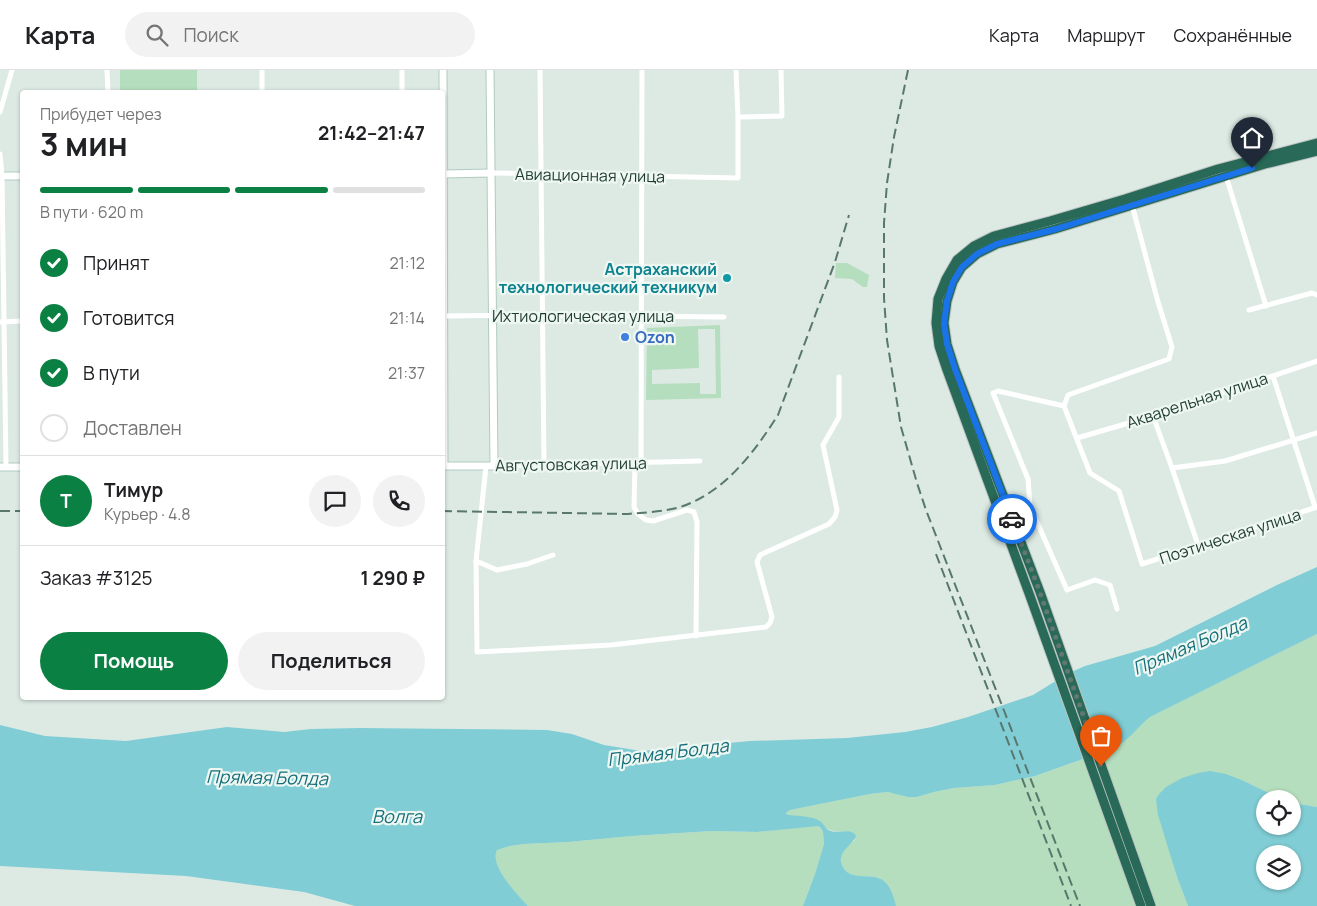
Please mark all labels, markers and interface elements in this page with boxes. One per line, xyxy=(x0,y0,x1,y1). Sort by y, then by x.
search box xyxy=(125,12,475,57)
text: Карта xyxy=(25,18,95,51)
icon: search xyxy=(143,21,171,49)
text: Поиск xyxy=(183,22,239,48)
text: Карта xyxy=(989,23,1039,47)
text: Маршрут xyxy=(1067,23,1145,47)
text: Сохранённые xyxy=(1173,23,1292,47)
text: Прибудет через xyxy=(40,103,162,125)
pin xyxy=(1231,117,1273,168)
text: 21:42–21:47 xyxy=(318,120,425,146)
text: 3 мин xyxy=(40,122,128,166)
icon: home xyxy=(1238,124,1266,152)
street label: Авиационная улица xyxy=(515,163,665,187)
text: В пути · 620 m xyxy=(40,201,143,223)
icon: check xyxy=(40,249,68,277)
text: Принят xyxy=(83,250,150,276)
text: 21:12 xyxy=(389,252,425,274)
place label: Астраханский технологический техникум xyxy=(499,258,717,298)
marker: Астраханский технологический техникум xyxy=(721,272,733,284)
icon: check xyxy=(40,304,68,332)
text: Готовится xyxy=(83,305,175,331)
street label: Ихтиологическая улица xyxy=(492,305,674,327)
text: 21:14 xyxy=(389,307,425,329)
place label: Ozon xyxy=(635,326,675,348)
marker: Ozon xyxy=(619,331,631,343)
icon: check xyxy=(40,359,68,387)
text: В пути xyxy=(83,360,140,386)
text: 21:37 xyxy=(388,362,425,384)
street label: Акварельная улица xyxy=(1123,367,1271,433)
text: Доставлен xyxy=(83,415,182,441)
street label: Августовская улица xyxy=(495,452,647,476)
button: chat xyxy=(309,475,361,527)
button: phone xyxy=(373,475,425,527)
text: Тимур xyxy=(104,477,163,503)
text: Т xyxy=(60,488,72,514)
courier xyxy=(987,494,1037,544)
text: Курьер · 4.8 xyxy=(104,503,191,525)
street label: Поэтическая улица xyxy=(1157,503,1303,569)
icon: car xyxy=(998,505,1026,533)
text: Заказ #3125 xyxy=(40,565,153,591)
text: 1 290 ₽ xyxy=(360,565,425,591)
water label: Прямая Болда xyxy=(1129,610,1251,680)
button: Помощь xyxy=(40,632,228,690)
button: Поделиться xyxy=(238,632,425,690)
pin xyxy=(1080,715,1122,766)
icon: bag xyxy=(1087,722,1115,750)
water label: Прямая Болда xyxy=(606,733,731,771)
water label: Прямая Болда xyxy=(206,764,329,790)
map controls xyxy=(1256,790,1301,890)
button: locate xyxy=(1256,790,1301,835)
water label: Волга xyxy=(372,804,423,828)
button: layers xyxy=(1256,845,1301,890)

